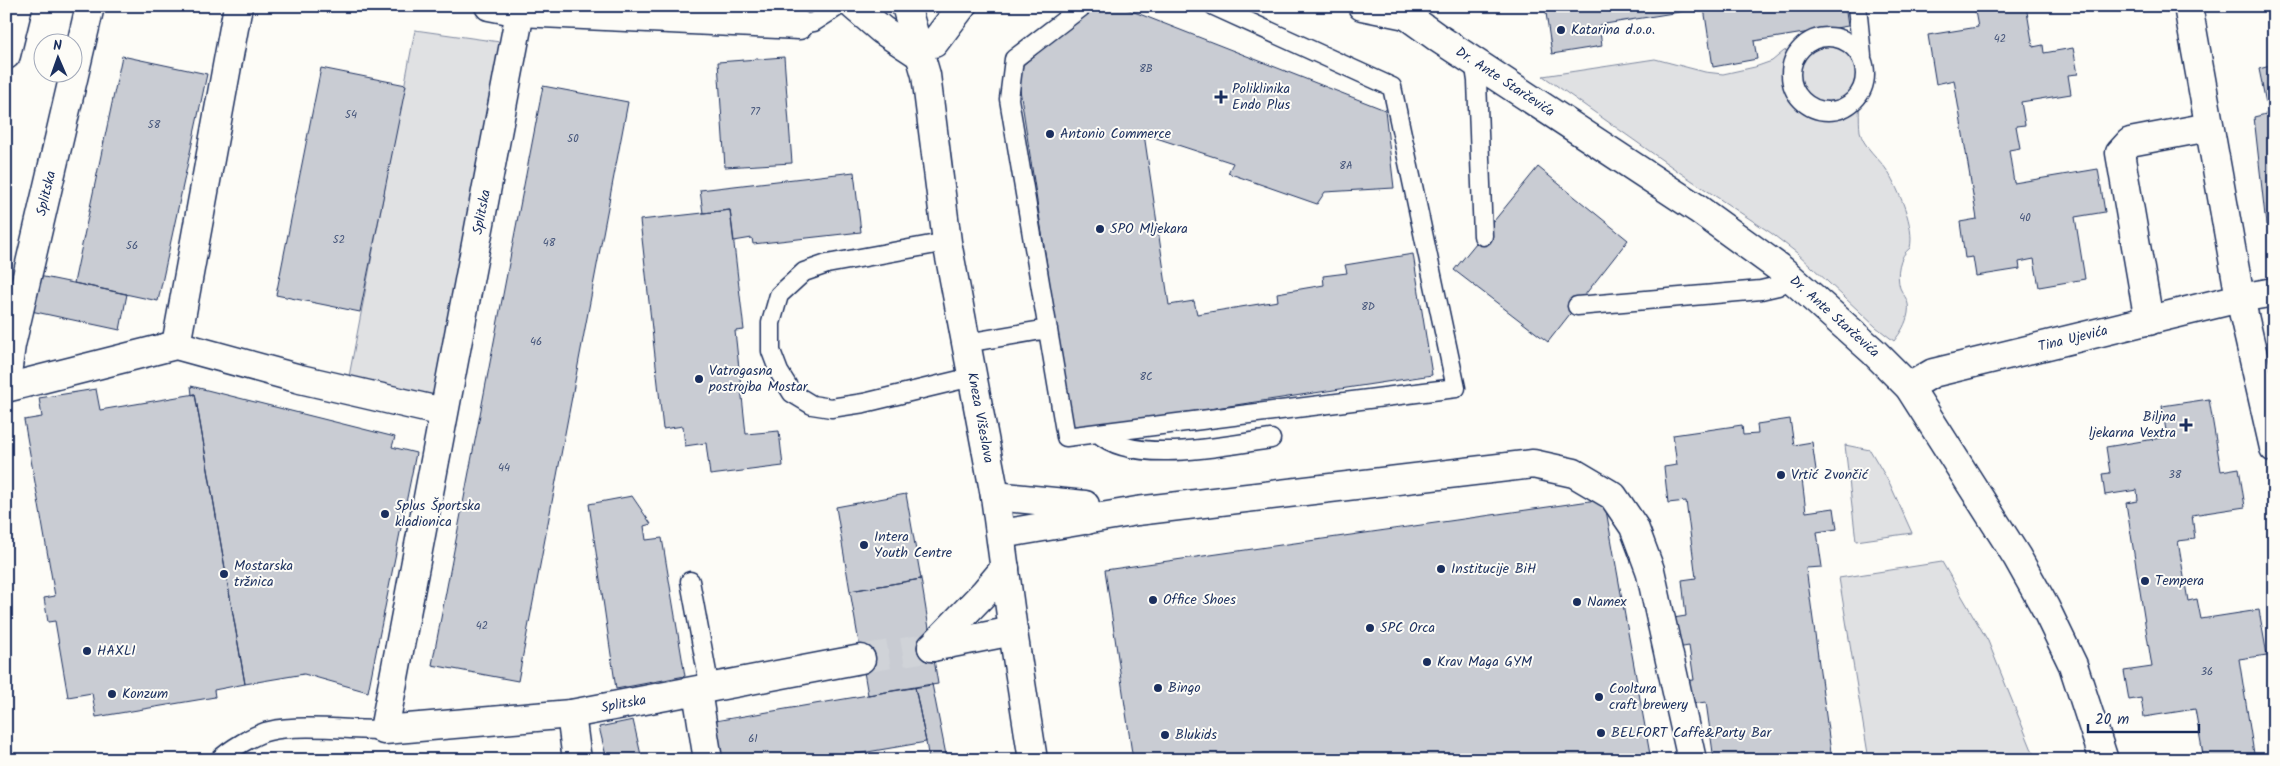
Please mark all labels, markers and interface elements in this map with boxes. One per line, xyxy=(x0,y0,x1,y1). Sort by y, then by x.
place label: Katarina d.o.o. xyxy=(1571,19,1655,41)
marker: Katarina d.o.o. xyxy=(1555,24,1567,36)
house number: 42 xyxy=(1994,30,2006,48)
north arrow xyxy=(32,32,82,82)
text: N xyxy=(53,35,63,57)
street label: Dr. Ante Starčevića xyxy=(1451,41,1559,123)
house number: 8B xyxy=(1139,60,1153,78)
place label: Poliklinika Endo Plus xyxy=(1232,78,1290,116)
marker: Poliklinika Endo Plus xyxy=(1214,90,1228,104)
house number: 77 xyxy=(750,103,761,121)
house number: 54 xyxy=(345,106,357,124)
house number: 58 xyxy=(148,116,161,134)
place label: Antonio Commerce xyxy=(1060,123,1172,145)
marker: Antonio Commerce xyxy=(1044,128,1056,140)
house number: 50 xyxy=(567,130,579,148)
house number: 8A xyxy=(1339,157,1353,175)
street label: Splitska xyxy=(30,169,62,218)
street label: Splitska xyxy=(467,188,497,236)
house number: 40 xyxy=(2019,209,2031,227)
place label: SPO Mljekara xyxy=(1110,218,1188,240)
marker: SPO Mljekara xyxy=(1094,223,1106,235)
house number: 52 xyxy=(333,231,345,249)
house number: 48 xyxy=(543,234,556,252)
house number: 56 xyxy=(126,237,138,255)
street label: Dr. Ante Starčevića xyxy=(1784,270,1885,363)
house number: 8D xyxy=(1361,298,1375,316)
street label: Tina Ujevića xyxy=(2036,320,2110,358)
house number: 46 xyxy=(530,333,542,351)
place label: Vatrogasna postrojba Mostar xyxy=(708,360,809,398)
house number: 8C xyxy=(1139,368,1153,386)
street label: Kneza Višeslava xyxy=(961,370,1000,465)
marker: Vatrogasna postrojba Mostar xyxy=(693,373,705,385)
place label: Biljna ljekarna Vextra xyxy=(2088,406,2176,444)
marker: Biljna ljekarna Vextra xyxy=(2180,419,2192,431)
house number: 44 xyxy=(498,459,510,477)
place label: Vrtić Zvončić xyxy=(1791,464,1869,486)
house number: 38 xyxy=(2169,466,2182,484)
marker: Vrtić Zvončić xyxy=(1775,469,1787,481)
place label: 5plus Športska kladionica xyxy=(395,495,481,533)
marker: 5plus Športska kladionica xyxy=(379,508,391,520)
place label: Intera Youth Centre xyxy=(874,526,953,564)
marker: Intera Youth Centre xyxy=(858,539,870,551)
place label: Mostarska tržnica xyxy=(234,555,293,593)
place label: Institucije BiH xyxy=(1451,558,1536,580)
marker: Institucije BiH xyxy=(1435,563,1447,575)
marker: Mostarska tržnica xyxy=(218,568,230,580)
place label: Tempera xyxy=(2155,570,2204,592)
marker: Tempera xyxy=(2139,575,2151,587)
place label: Office Shoes xyxy=(1163,589,1236,611)
place label: Namex xyxy=(1587,591,1627,613)
marker: Office Shoes xyxy=(1147,594,1159,606)
marker: Namex xyxy=(1571,596,1583,608)
house number: 42 xyxy=(476,617,488,635)
place label: SPC Orca xyxy=(1380,617,1435,639)
marker: SPC Orca xyxy=(1364,622,1376,634)
place label: HAXLI xyxy=(97,640,136,662)
marker: HAXLI xyxy=(81,645,93,657)
place label: Krav Maga GYM xyxy=(1437,651,1532,673)
marker: Krav Maga GYM xyxy=(1421,656,1433,668)
house number: 36 xyxy=(2201,663,2213,681)
place label: Bingo xyxy=(1168,677,1201,699)
place label: Cooltura craft brewery xyxy=(1609,678,1688,716)
marker: Bingo xyxy=(1152,682,1164,694)
place label: Konzum xyxy=(122,683,168,705)
marker: Konzum xyxy=(106,688,118,700)
street label: Splitska xyxy=(599,689,648,719)
marker: Cooltura craft brewery xyxy=(1593,691,1605,703)
scale bar xyxy=(2088,701,2199,733)
text: 20 m xyxy=(2095,708,2129,732)
place label: BELFORT Caffe&Party Bar xyxy=(1611,722,1772,744)
place label: Blukids xyxy=(1175,724,1217,746)
marker: BELFORT Caffe&Party Bar xyxy=(1595,727,1607,739)
marker: Blukids xyxy=(1159,729,1171,741)
house number: 61 xyxy=(748,730,758,748)

